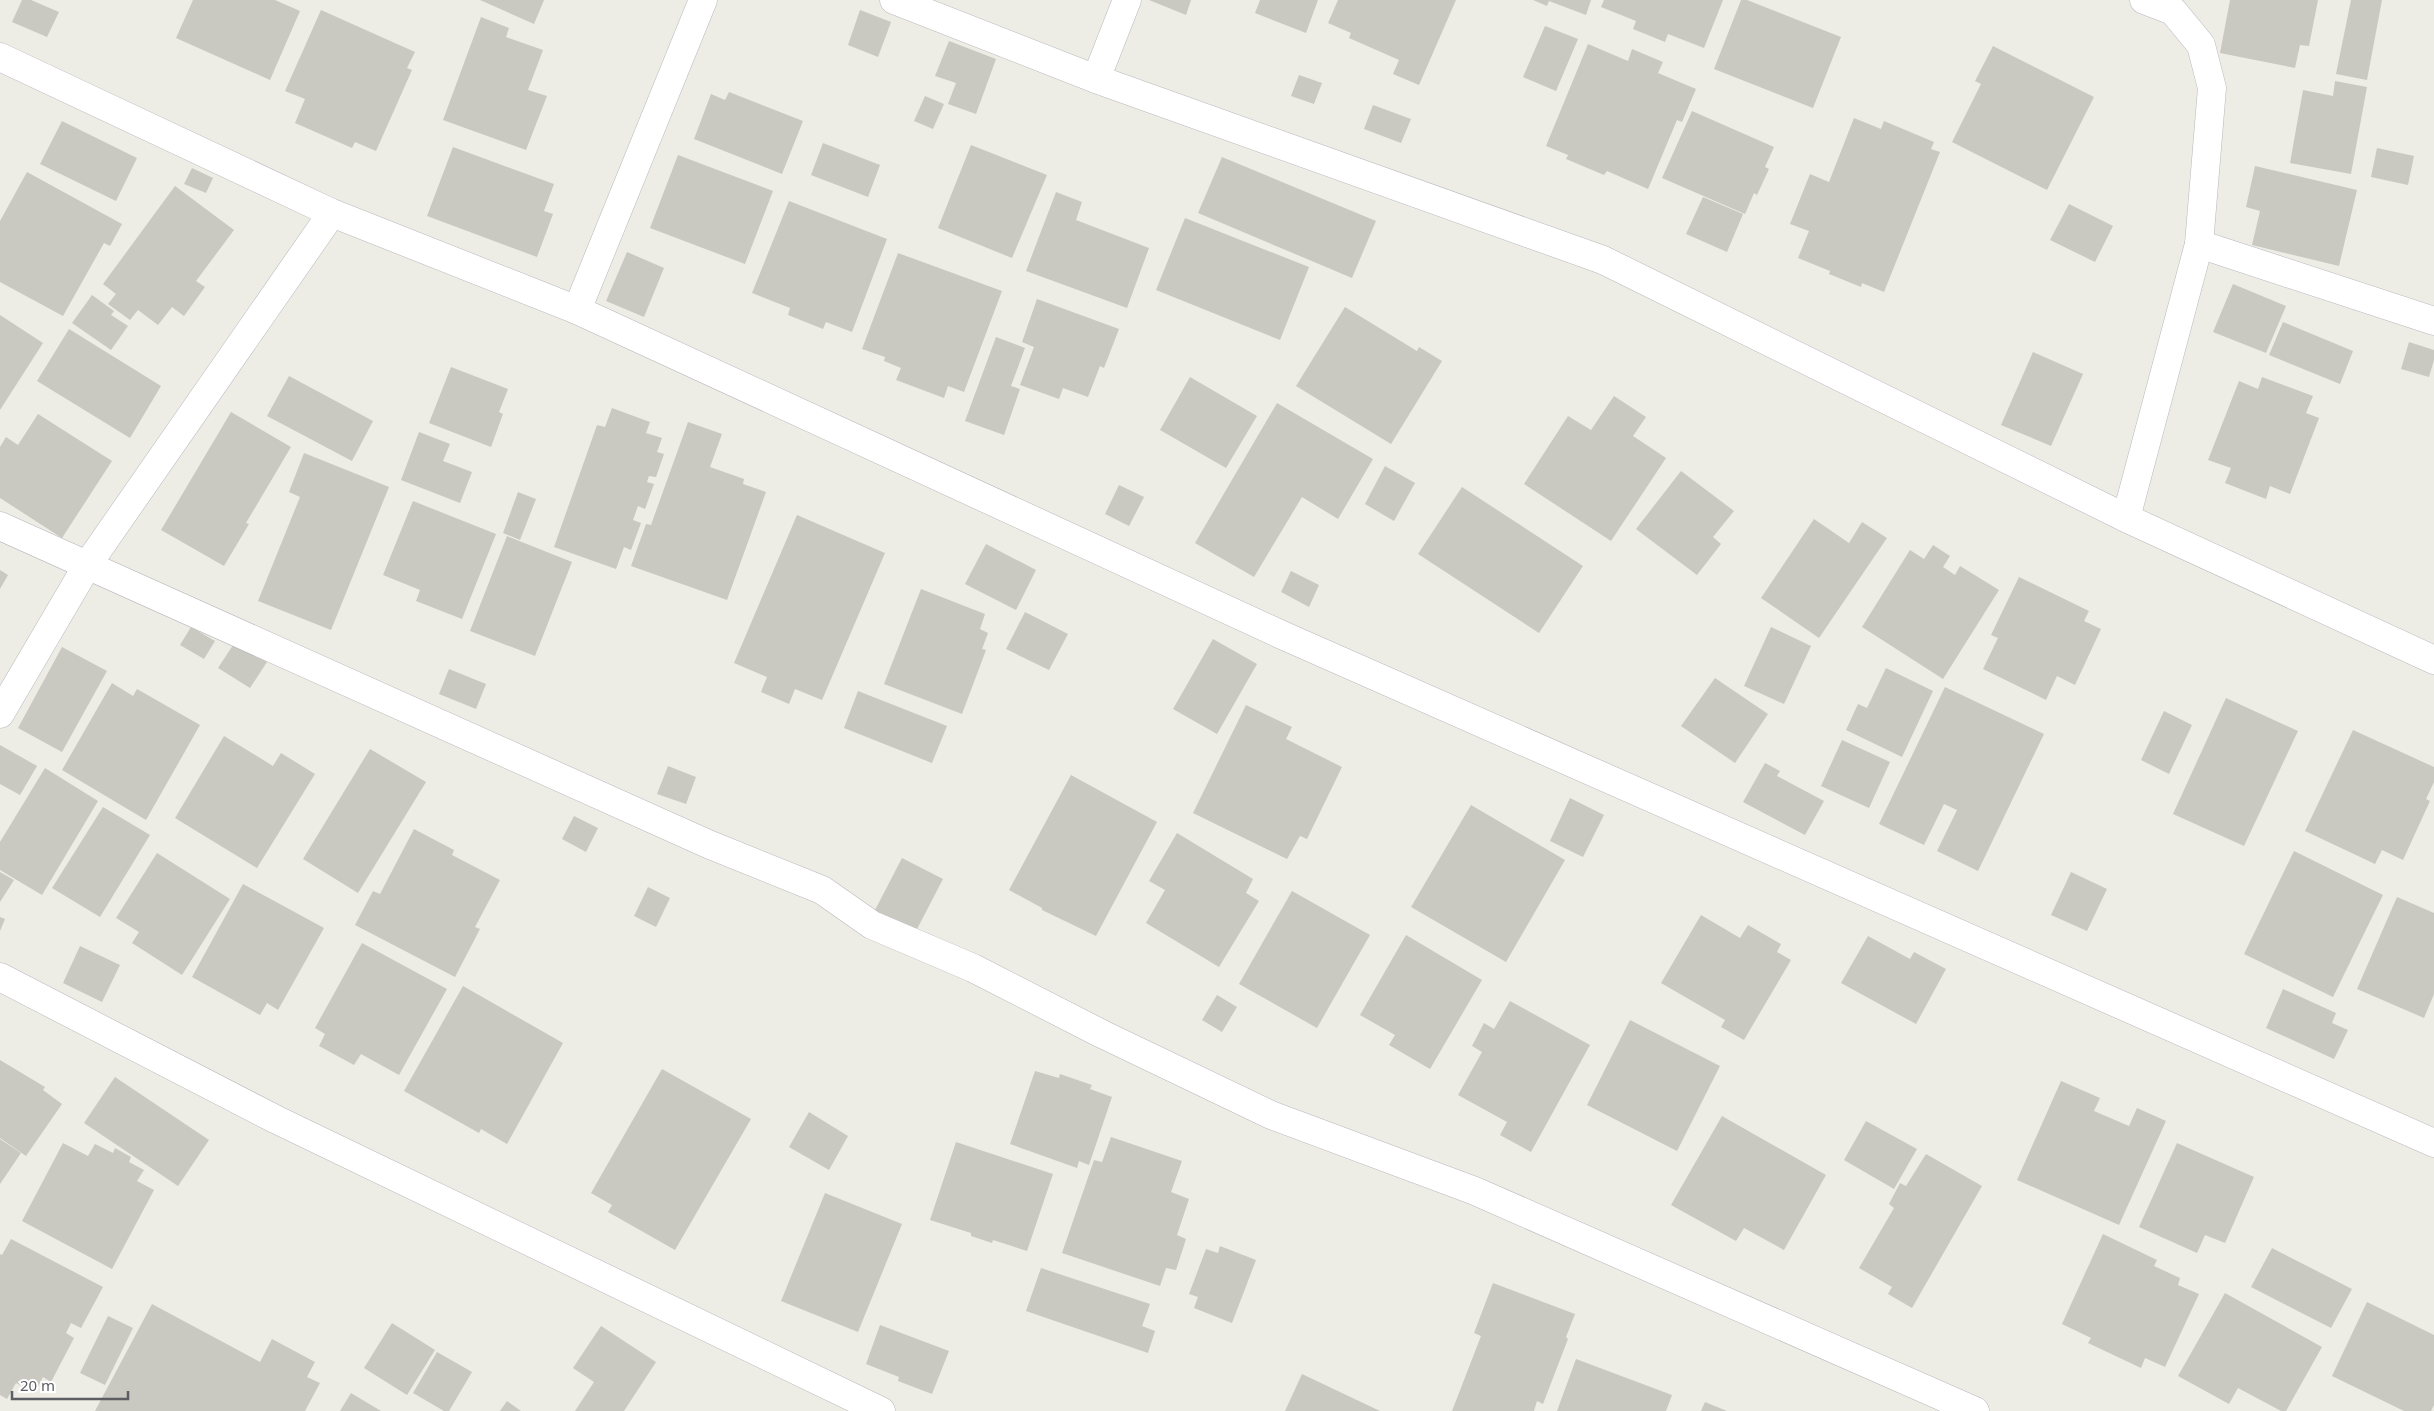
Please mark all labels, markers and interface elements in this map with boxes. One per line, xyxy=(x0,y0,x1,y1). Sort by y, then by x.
scale bar xyxy=(12,1368,129,1400)
text: 20 m xyxy=(20,1375,55,1395)

